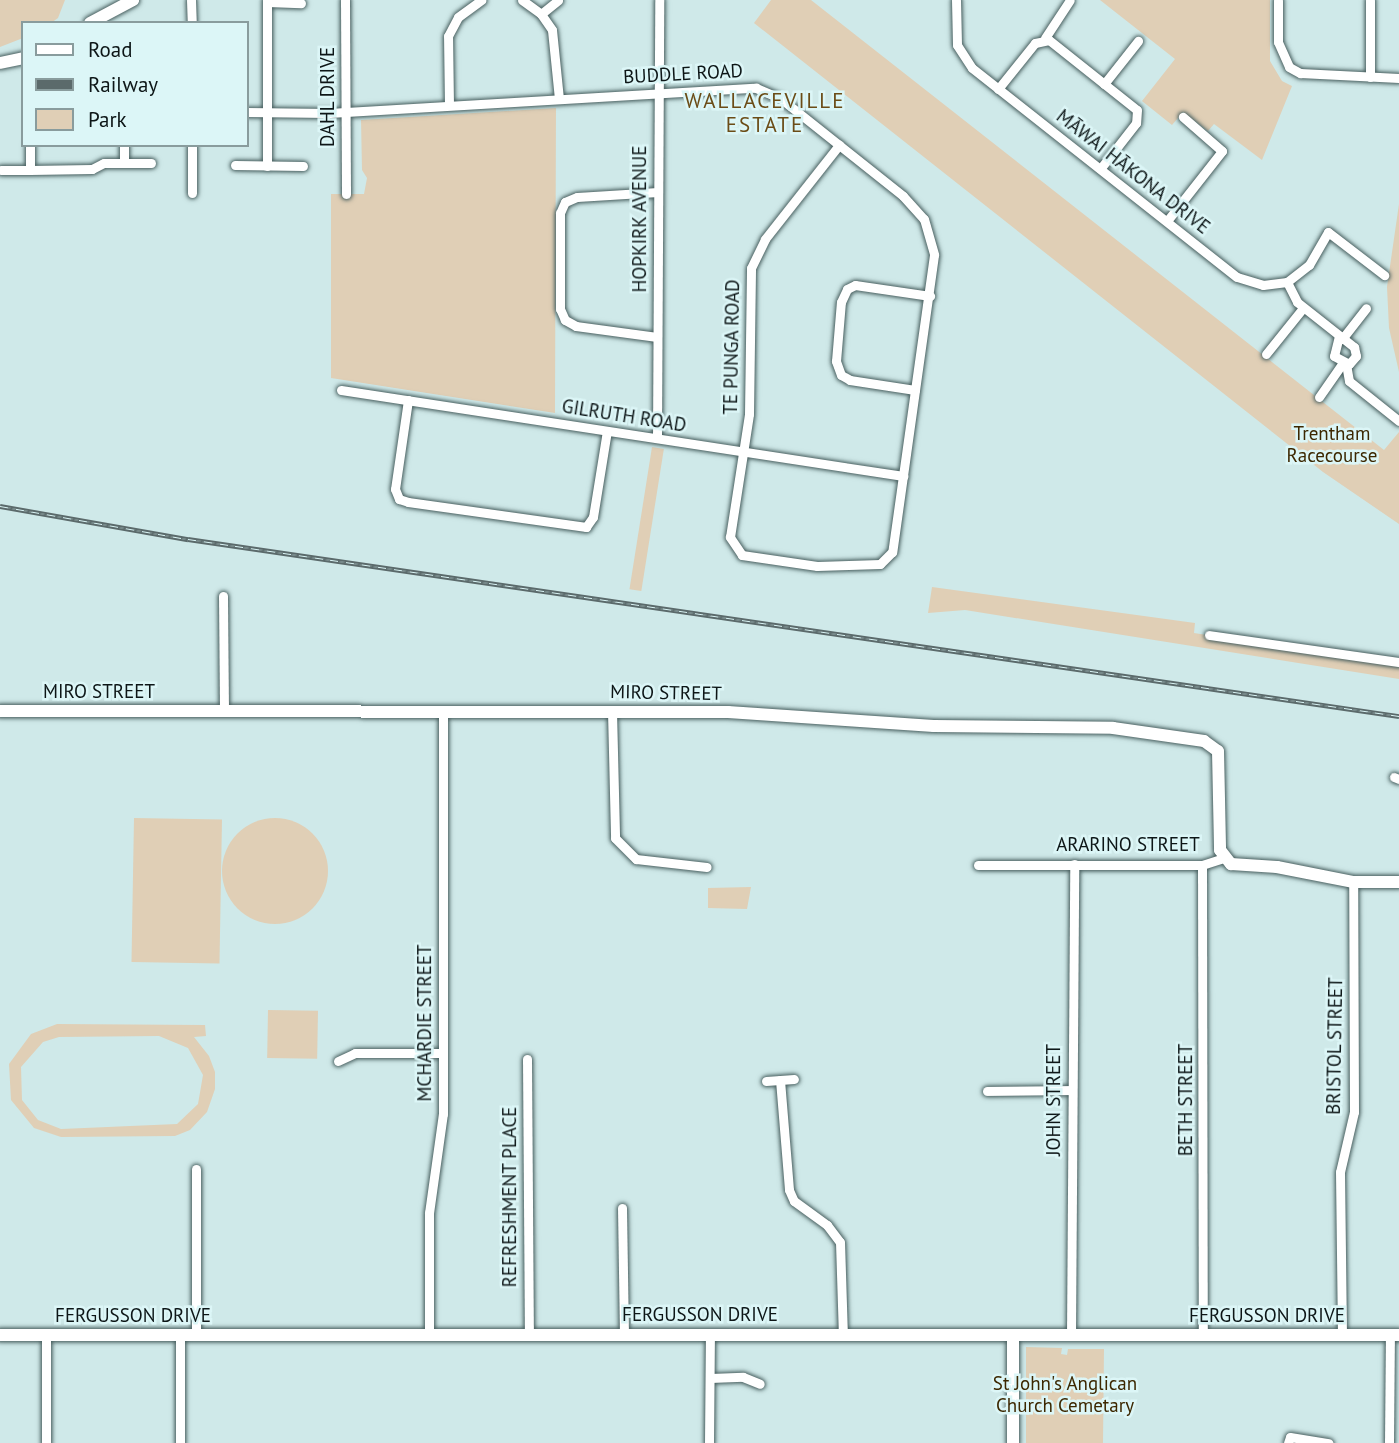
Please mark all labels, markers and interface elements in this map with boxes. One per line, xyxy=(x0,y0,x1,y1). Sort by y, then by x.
legend xyxy=(21,21,248,147)
text: Road xyxy=(88,36,132,63)
street label: DAHL DRIVE xyxy=(317,47,339,147)
street label: BUDDLE ROAD xyxy=(623,59,743,89)
text: Railway xyxy=(88,71,158,98)
district label: WALLACEVILLE ESTATE xyxy=(686,88,844,138)
street label: MĀWAI HĀKONA DRIVE xyxy=(1051,105,1215,239)
text: Park xyxy=(88,106,127,133)
street label: HOPKIRK AVENUE xyxy=(629,145,651,293)
street label: TE PUNGA ROAD xyxy=(719,279,745,415)
street label: GILRUTH ROAD xyxy=(560,395,688,437)
park label: Trentham Racecourse xyxy=(1287,423,1377,467)
street label: MIRO STREET xyxy=(43,681,155,703)
street label: MIRO STREET xyxy=(610,681,722,705)
street label: ARARINO STREET xyxy=(1056,834,1200,856)
street label: MCHARDIE STREET xyxy=(414,944,436,1102)
street label: BRISTOL STREET xyxy=(1322,977,1348,1115)
street label: JOHN STREET xyxy=(1043,1044,1065,1156)
street label: BETH STREET xyxy=(1175,1044,1197,1156)
street label: REFRESHMENT PLACE xyxy=(499,1106,521,1288)
street label: FERGUSSON DRIVE xyxy=(622,1304,778,1326)
street label: FERGUSSON DRIVE xyxy=(55,1305,211,1327)
street label: FERGUSSON DRIVE xyxy=(1189,1305,1345,1327)
park label: St John's Anglican Church Cemetary xyxy=(993,1373,1137,1417)

